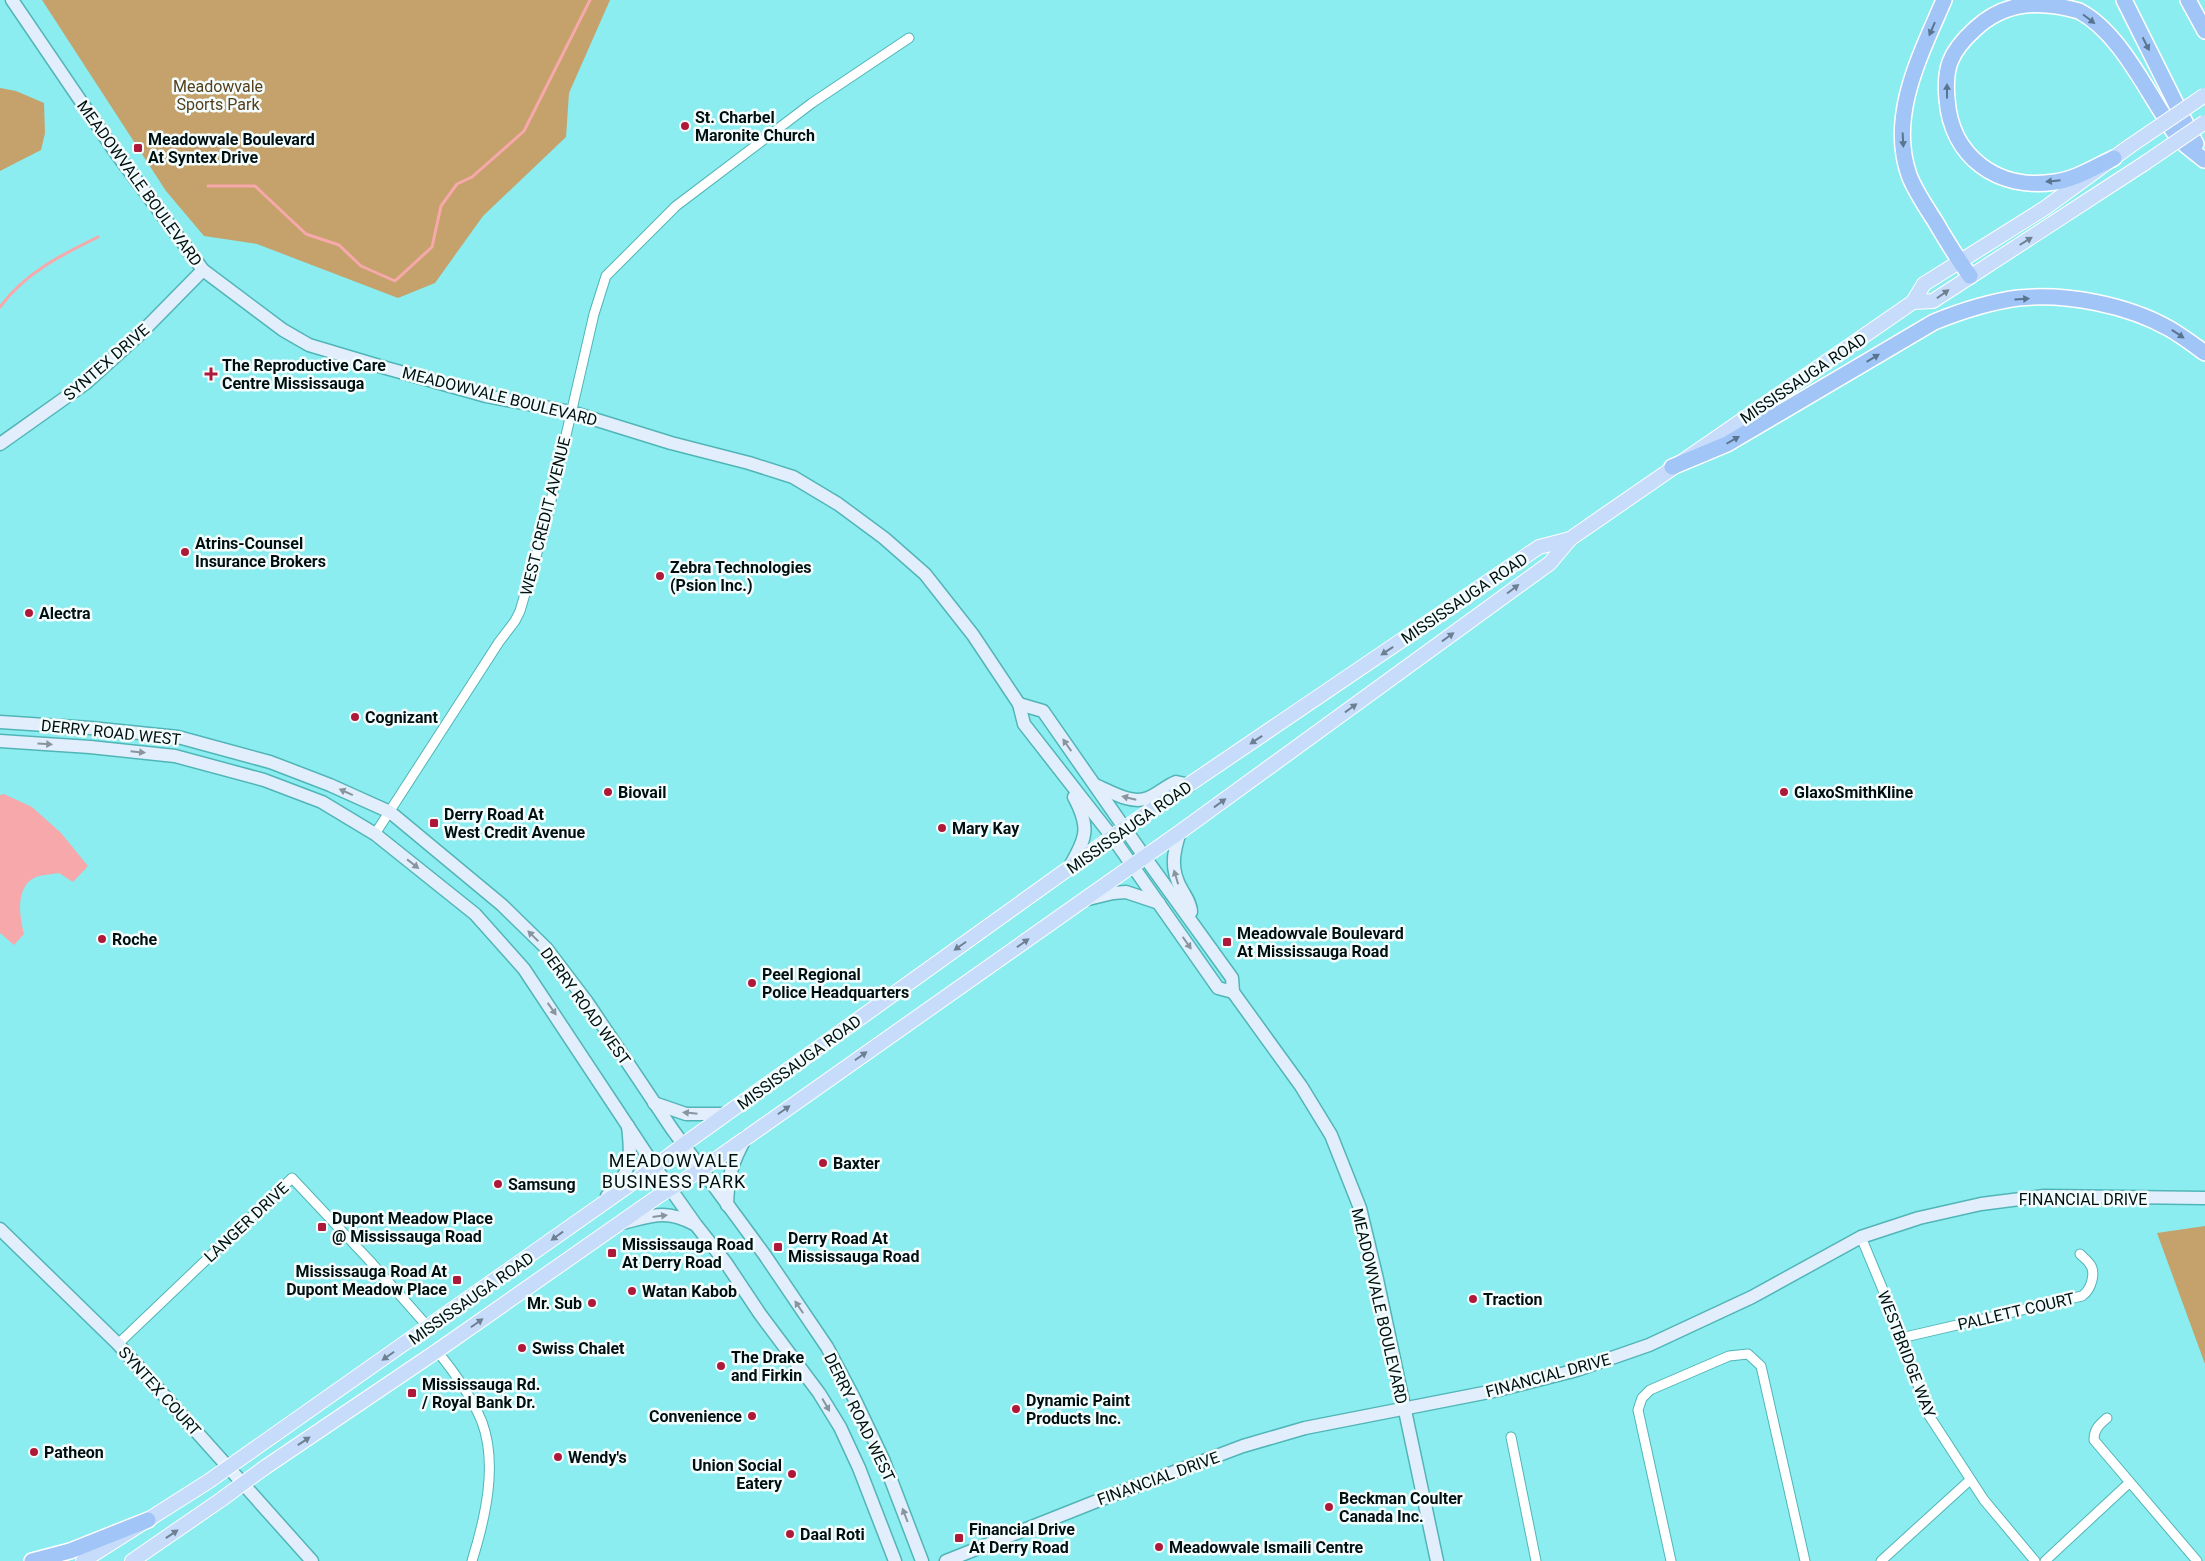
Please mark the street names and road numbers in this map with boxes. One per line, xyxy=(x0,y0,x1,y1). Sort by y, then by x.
street label: MEADOWVALE BOULEVARD xyxy=(73,97,206,270)
street label: SYNTEX DRIVE xyxy=(60,320,153,405)
street label: MISSISSAUGA ROAD xyxy=(1736,329,1870,428)
street label: MEADOWVALE BOULEVARD xyxy=(400,363,599,430)
street label: WEST CREDIT AVENUE xyxy=(517,435,574,598)
street label: MISSISSAUGA ROAD xyxy=(1397,549,1531,648)
street label: DERRY ROAD WEST xyxy=(40,716,182,749)
street label: MISSISSAUGA ROAD xyxy=(1063,777,1195,878)
street label: DERRY ROAD WEST xyxy=(537,944,635,1069)
street label: MISSISSAUGA ROAD xyxy=(734,1011,865,1114)
street label: LANGER DRIVE xyxy=(200,1178,292,1266)
street label: FINANCIAL DRIVE xyxy=(2019,1190,2147,1209)
street label: MEADOWVALE BOULEVARD xyxy=(1348,1206,1411,1406)
street label: MISSISSAUGA ROAD xyxy=(405,1248,537,1349)
street label: WESTBRIDGE WAY xyxy=(1874,1288,1940,1421)
street label: PALLETT COURT xyxy=(1956,1289,2077,1334)
street label: SYNTEX COURT xyxy=(115,1343,205,1440)
street label: DERRY ROAD WEST xyxy=(820,1350,899,1485)
street label: FINANCIAL DRIVE xyxy=(1484,1350,1613,1401)
street label: FINANCIAL DRIVE xyxy=(1095,1448,1222,1509)

